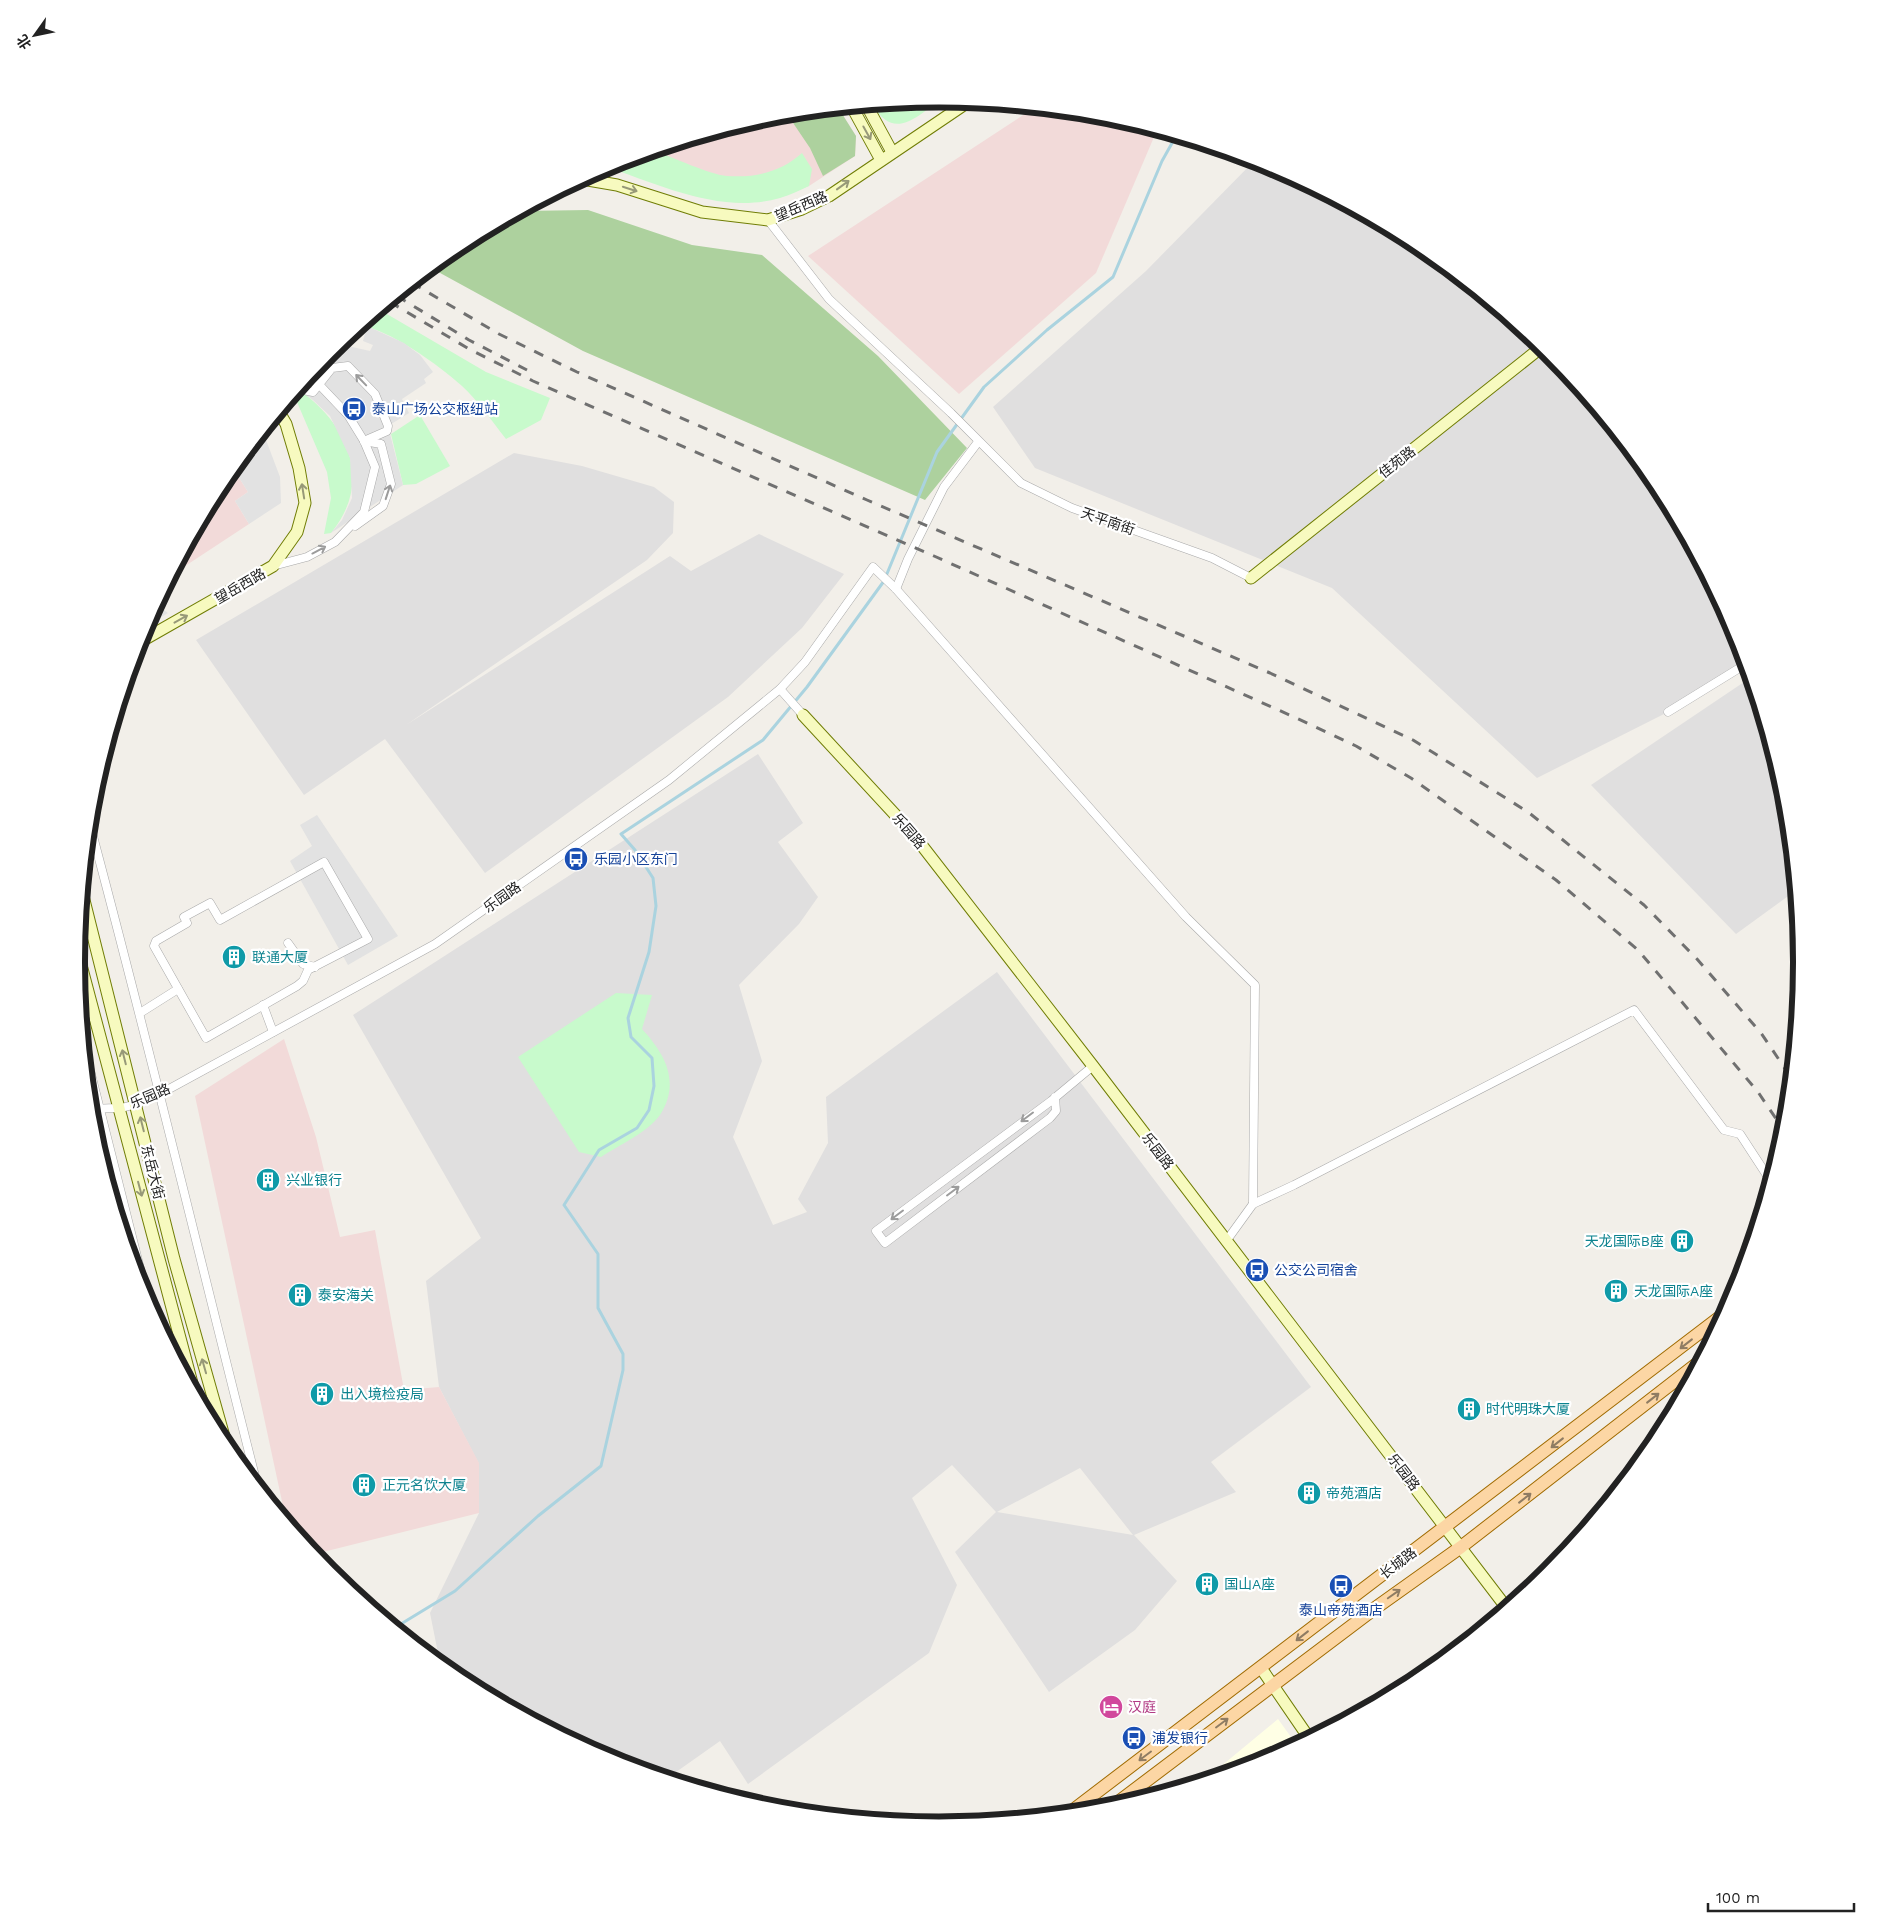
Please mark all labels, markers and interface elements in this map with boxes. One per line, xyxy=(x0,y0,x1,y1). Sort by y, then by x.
north arrow xyxy=(10,10,60,60)
text: 北 xyxy=(14,32,35,52)
one-way arrow xyxy=(862,126,872,140)
one-way arrow xyxy=(836,180,849,191)
one-way arrow xyxy=(621,184,637,194)
street label: 望岳西路 xyxy=(772,188,830,224)
one-way arrow xyxy=(355,374,367,386)
bus stop icon: 泰山广场公交枢纽站 xyxy=(341,396,367,422)
place label: 泰山广场公交枢纽站 xyxy=(372,401,498,417)
street label: 佳苑路 xyxy=(1376,443,1418,481)
one-way arrow xyxy=(298,483,308,499)
one-way arrow xyxy=(384,484,393,500)
street label: 天平南街 xyxy=(1079,504,1137,538)
one-way arrow xyxy=(312,545,327,555)
street label: 望岳西路 xyxy=(212,565,268,607)
one-way arrow xyxy=(173,614,188,623)
street label: 乐园路 xyxy=(889,810,929,852)
bus stop icon: 乐园小区东门 xyxy=(563,846,589,872)
place label: 乐园小区东门 xyxy=(594,851,678,867)
street label: 乐园路 xyxy=(480,878,524,916)
building icon: 联通大厦 xyxy=(221,944,247,970)
place label: 联通大厦 xyxy=(252,949,308,965)
one-way arrow xyxy=(119,1050,129,1066)
street label: 乐园路 xyxy=(128,1080,172,1112)
one-way arrow xyxy=(1020,1112,1034,1122)
one-way arrow xyxy=(136,1117,146,1133)
street label: 乐园路 xyxy=(1139,1129,1177,1173)
street label: 东岳大街 xyxy=(138,1143,168,1201)
building icon: 兴业银行 xyxy=(255,1167,281,1193)
place label: 兴业银行 xyxy=(286,1172,342,1188)
one-way arrow xyxy=(136,1181,145,1197)
one-way arrow xyxy=(946,1186,960,1196)
one-way arrow xyxy=(890,1210,904,1220)
building icon: 天龙国际B座 xyxy=(1669,1228,1695,1254)
place label: 天龙国际B座 xyxy=(1585,1233,1664,1249)
bus stop icon: 公交公司宿舍 xyxy=(1244,1257,1270,1283)
place label: 公交公司宿舍 xyxy=(1274,1262,1358,1278)
building icon: 天龙国际A座 xyxy=(1603,1278,1629,1304)
building icon: 泰安海关 xyxy=(287,1282,313,1308)
place label: 天龙国际A座 xyxy=(1634,1283,1713,1299)
place label: 泰安海关 xyxy=(318,1287,374,1303)
one-way arrow xyxy=(1680,1338,1693,1349)
one-way arrow xyxy=(199,1359,209,1375)
building icon: 出入境检疫局 xyxy=(309,1381,335,1407)
place label: 出入境检疫局 xyxy=(340,1386,424,1402)
one-way arrow xyxy=(1646,1393,1659,1404)
building icon: 时代明珠大厦 xyxy=(1456,1396,1482,1422)
place label: 时代明珠大厦 xyxy=(1486,1401,1570,1417)
one-way arrow xyxy=(1551,1437,1564,1448)
street label: 乐园路 xyxy=(1385,1450,1423,1494)
building icon: 正元名饮大厦 xyxy=(351,1472,377,1498)
place label: 正元名饮大厦 xyxy=(382,1477,466,1493)
building icon: 帝苑酒店 xyxy=(1296,1480,1322,1506)
place label: 帝苑酒店 xyxy=(1326,1485,1382,1501)
one-way arrow xyxy=(1518,1493,1532,1503)
street label: 长城路 xyxy=(1376,1544,1420,1582)
building icon: 国山A座 xyxy=(1194,1571,1220,1597)
bus stop icon: 泰山帝苑酒店 xyxy=(1328,1573,1354,1599)
place label: 国山A座 xyxy=(1224,1576,1275,1592)
one-way arrow xyxy=(1387,1589,1400,1600)
place label: 泰山帝苑酒店 xyxy=(1299,1602,1383,1618)
one-way arrow xyxy=(1296,1631,1309,1642)
hotel icon: 汉庭 xyxy=(1098,1694,1124,1720)
place label: 汉庭 xyxy=(1128,1699,1156,1715)
one-way arrow xyxy=(1215,1718,1228,1729)
bus stop icon: 浦发银行 xyxy=(1121,1725,1147,1751)
place label: 浦发银行 xyxy=(1152,1730,1208,1746)
one-way arrow xyxy=(1138,1751,1152,1761)
scale bar xyxy=(1708,1880,1854,1912)
text: 100 m xyxy=(1716,1889,1760,1907)

